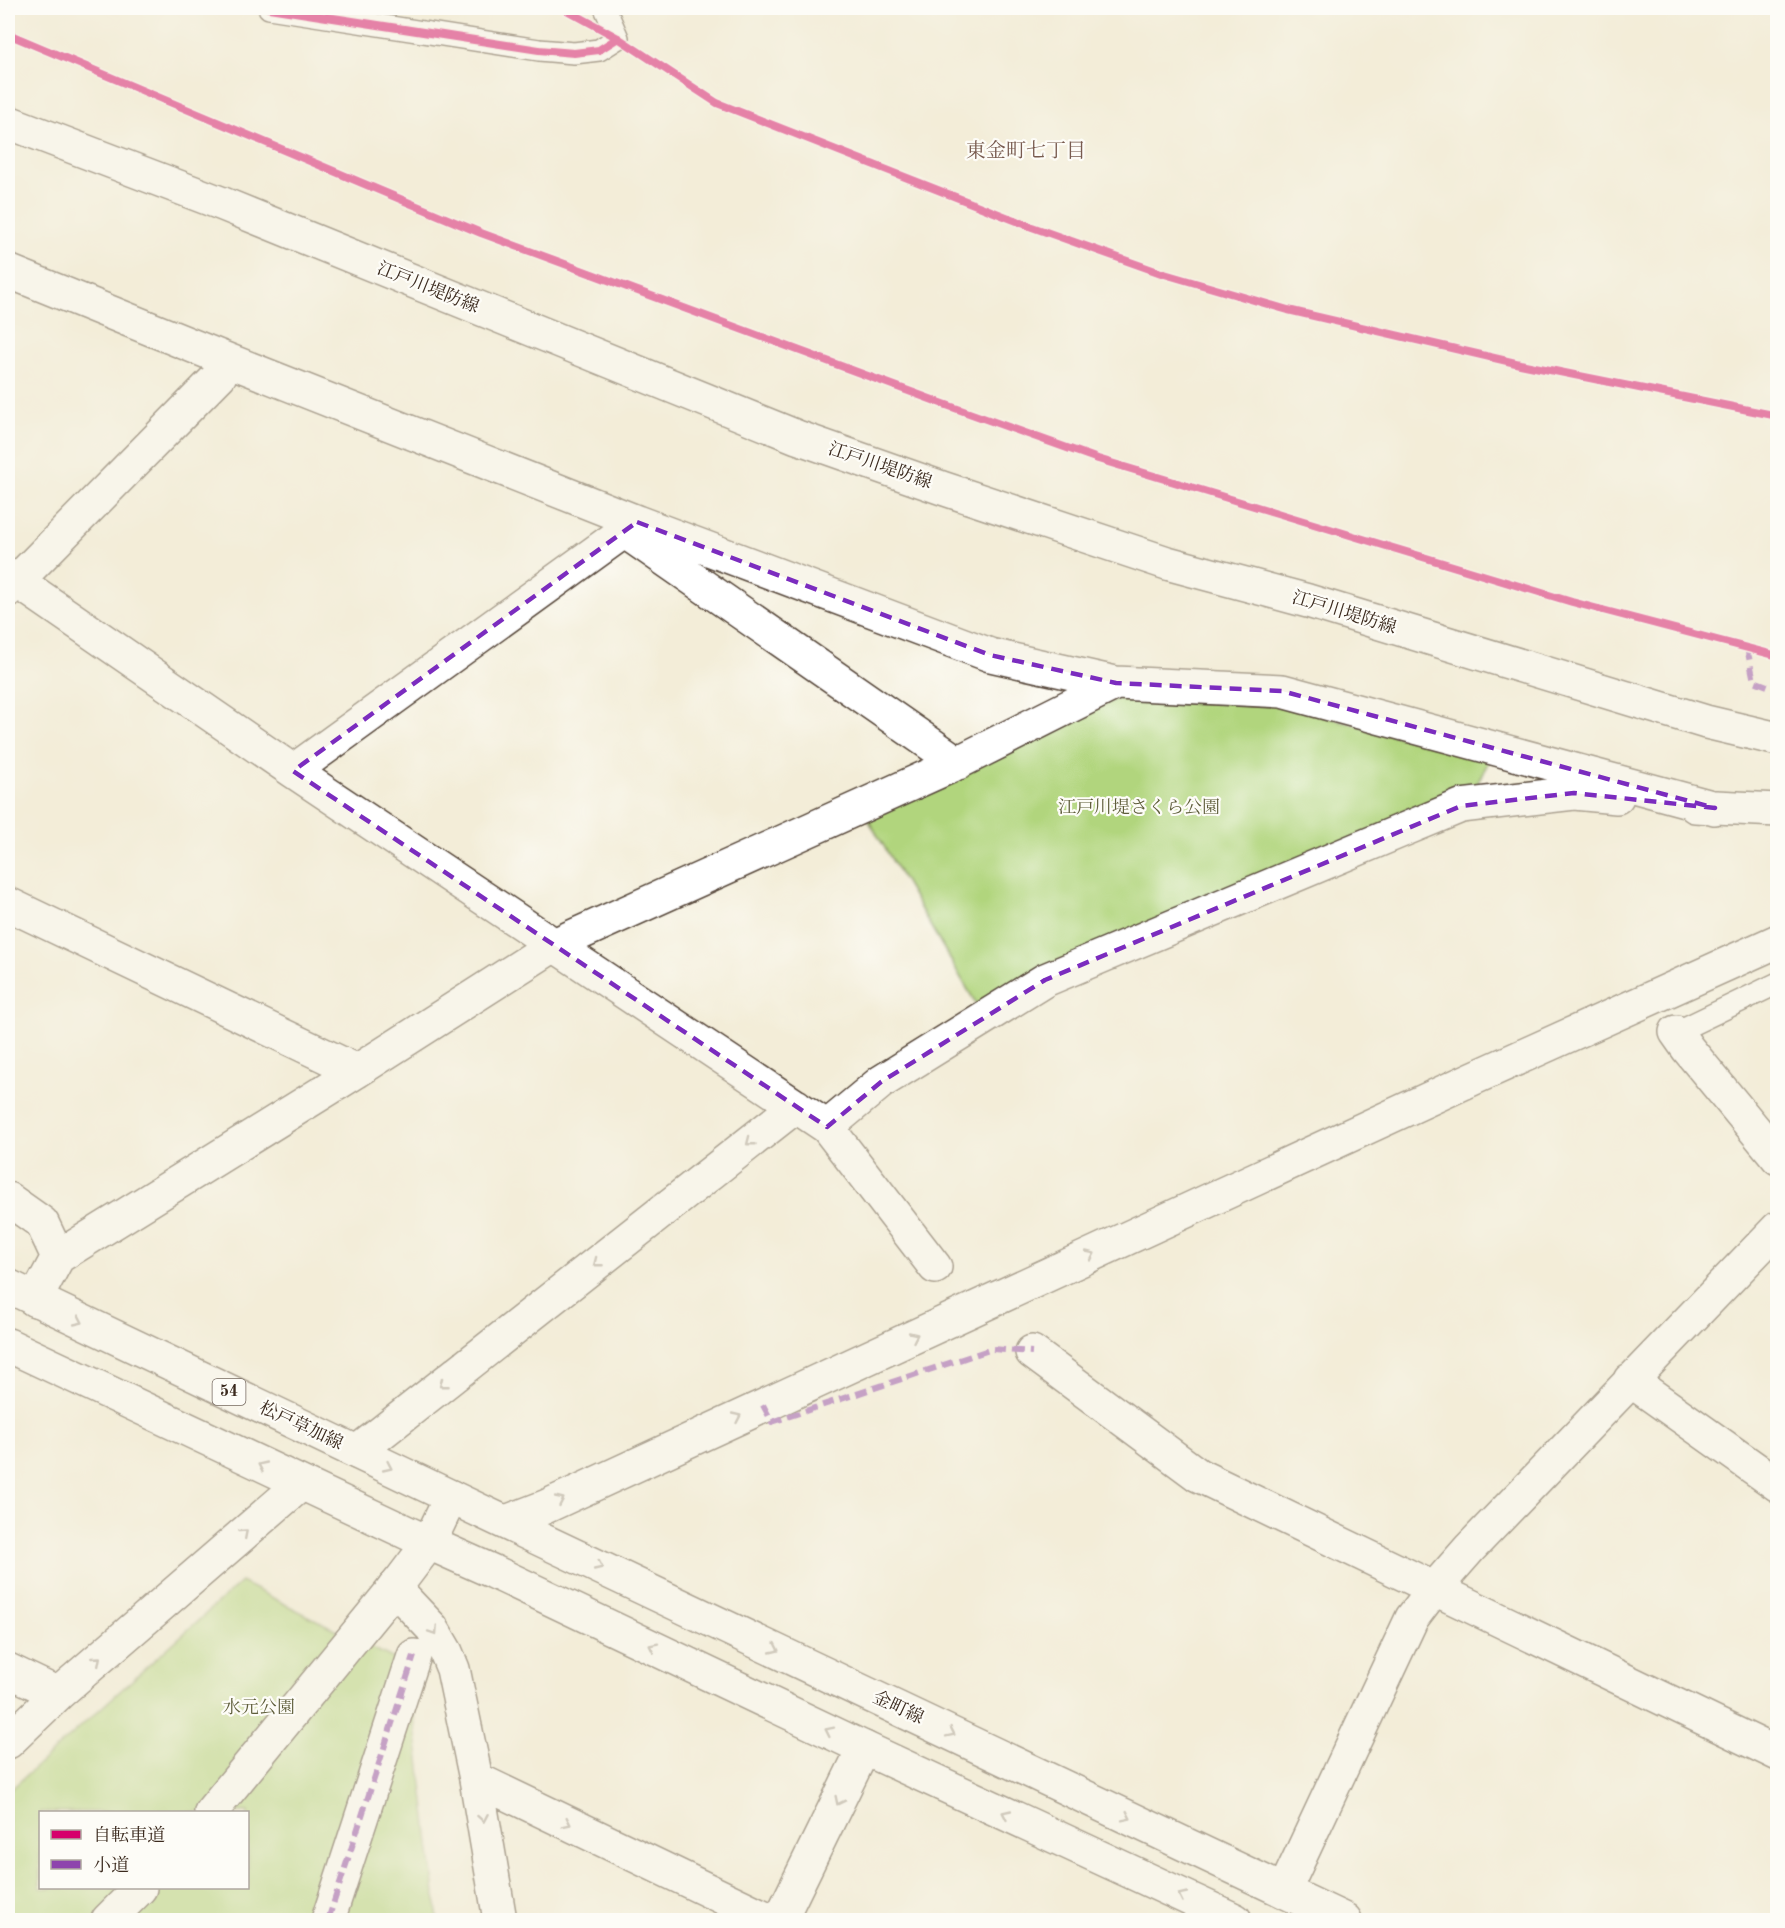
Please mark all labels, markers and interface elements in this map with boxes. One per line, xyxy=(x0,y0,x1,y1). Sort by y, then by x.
district label: 東金町七丁目 xyxy=(966,140,1086,162)
street label: 江戸川堤防線 xyxy=(375,258,482,317)
street label: 江戸川堤防線 xyxy=(826,438,935,492)
street label: 江戸川堤防線 xyxy=(1290,587,1399,637)
park label: 江戸川堤さくら公園 xyxy=(1058,798,1220,817)
one-way arrow xyxy=(745,1135,756,1146)
one-way arrow xyxy=(1085,1250,1096,1262)
one-way arrow xyxy=(592,1255,603,1266)
one-way arrow xyxy=(73,1313,84,1325)
one-way arrow xyxy=(908,1331,919,1343)
one-way arrow xyxy=(439,1376,450,1387)
road number: 54 xyxy=(212,1379,246,1405)
street label: 松戸草加線 xyxy=(256,1397,346,1453)
one-way arrow xyxy=(730,1413,741,1425)
one-way arrow xyxy=(382,1459,393,1471)
one-way arrow xyxy=(257,1461,268,1473)
one-way arrow xyxy=(554,1495,565,1507)
one-way arrow xyxy=(237,1529,248,1540)
one-way arrow xyxy=(592,1558,603,1570)
one-way arrow xyxy=(427,1625,438,1636)
one-way arrow xyxy=(769,1642,780,1654)
one-way arrow xyxy=(648,1643,659,1655)
one-way arrow xyxy=(90,1656,101,1667)
street label: 金町線 xyxy=(870,1687,927,1728)
park label: 水元公園 xyxy=(223,1697,295,1717)
one-way arrow xyxy=(945,1725,956,1737)
one-way arrow xyxy=(824,1727,835,1739)
one-way arrow xyxy=(834,1794,846,1805)
one-way arrow xyxy=(1001,1809,1012,1821)
one-way arrow xyxy=(1121,1810,1132,1821)
legend xyxy=(39,1811,249,1889)
one-way arrow xyxy=(476,1813,489,1823)
one-way arrow xyxy=(561,1815,572,1827)
text: 自転車道 xyxy=(93,1825,165,1845)
text: 小道 xyxy=(93,1855,129,1875)
one-way arrow xyxy=(1178,1891,1189,1903)

